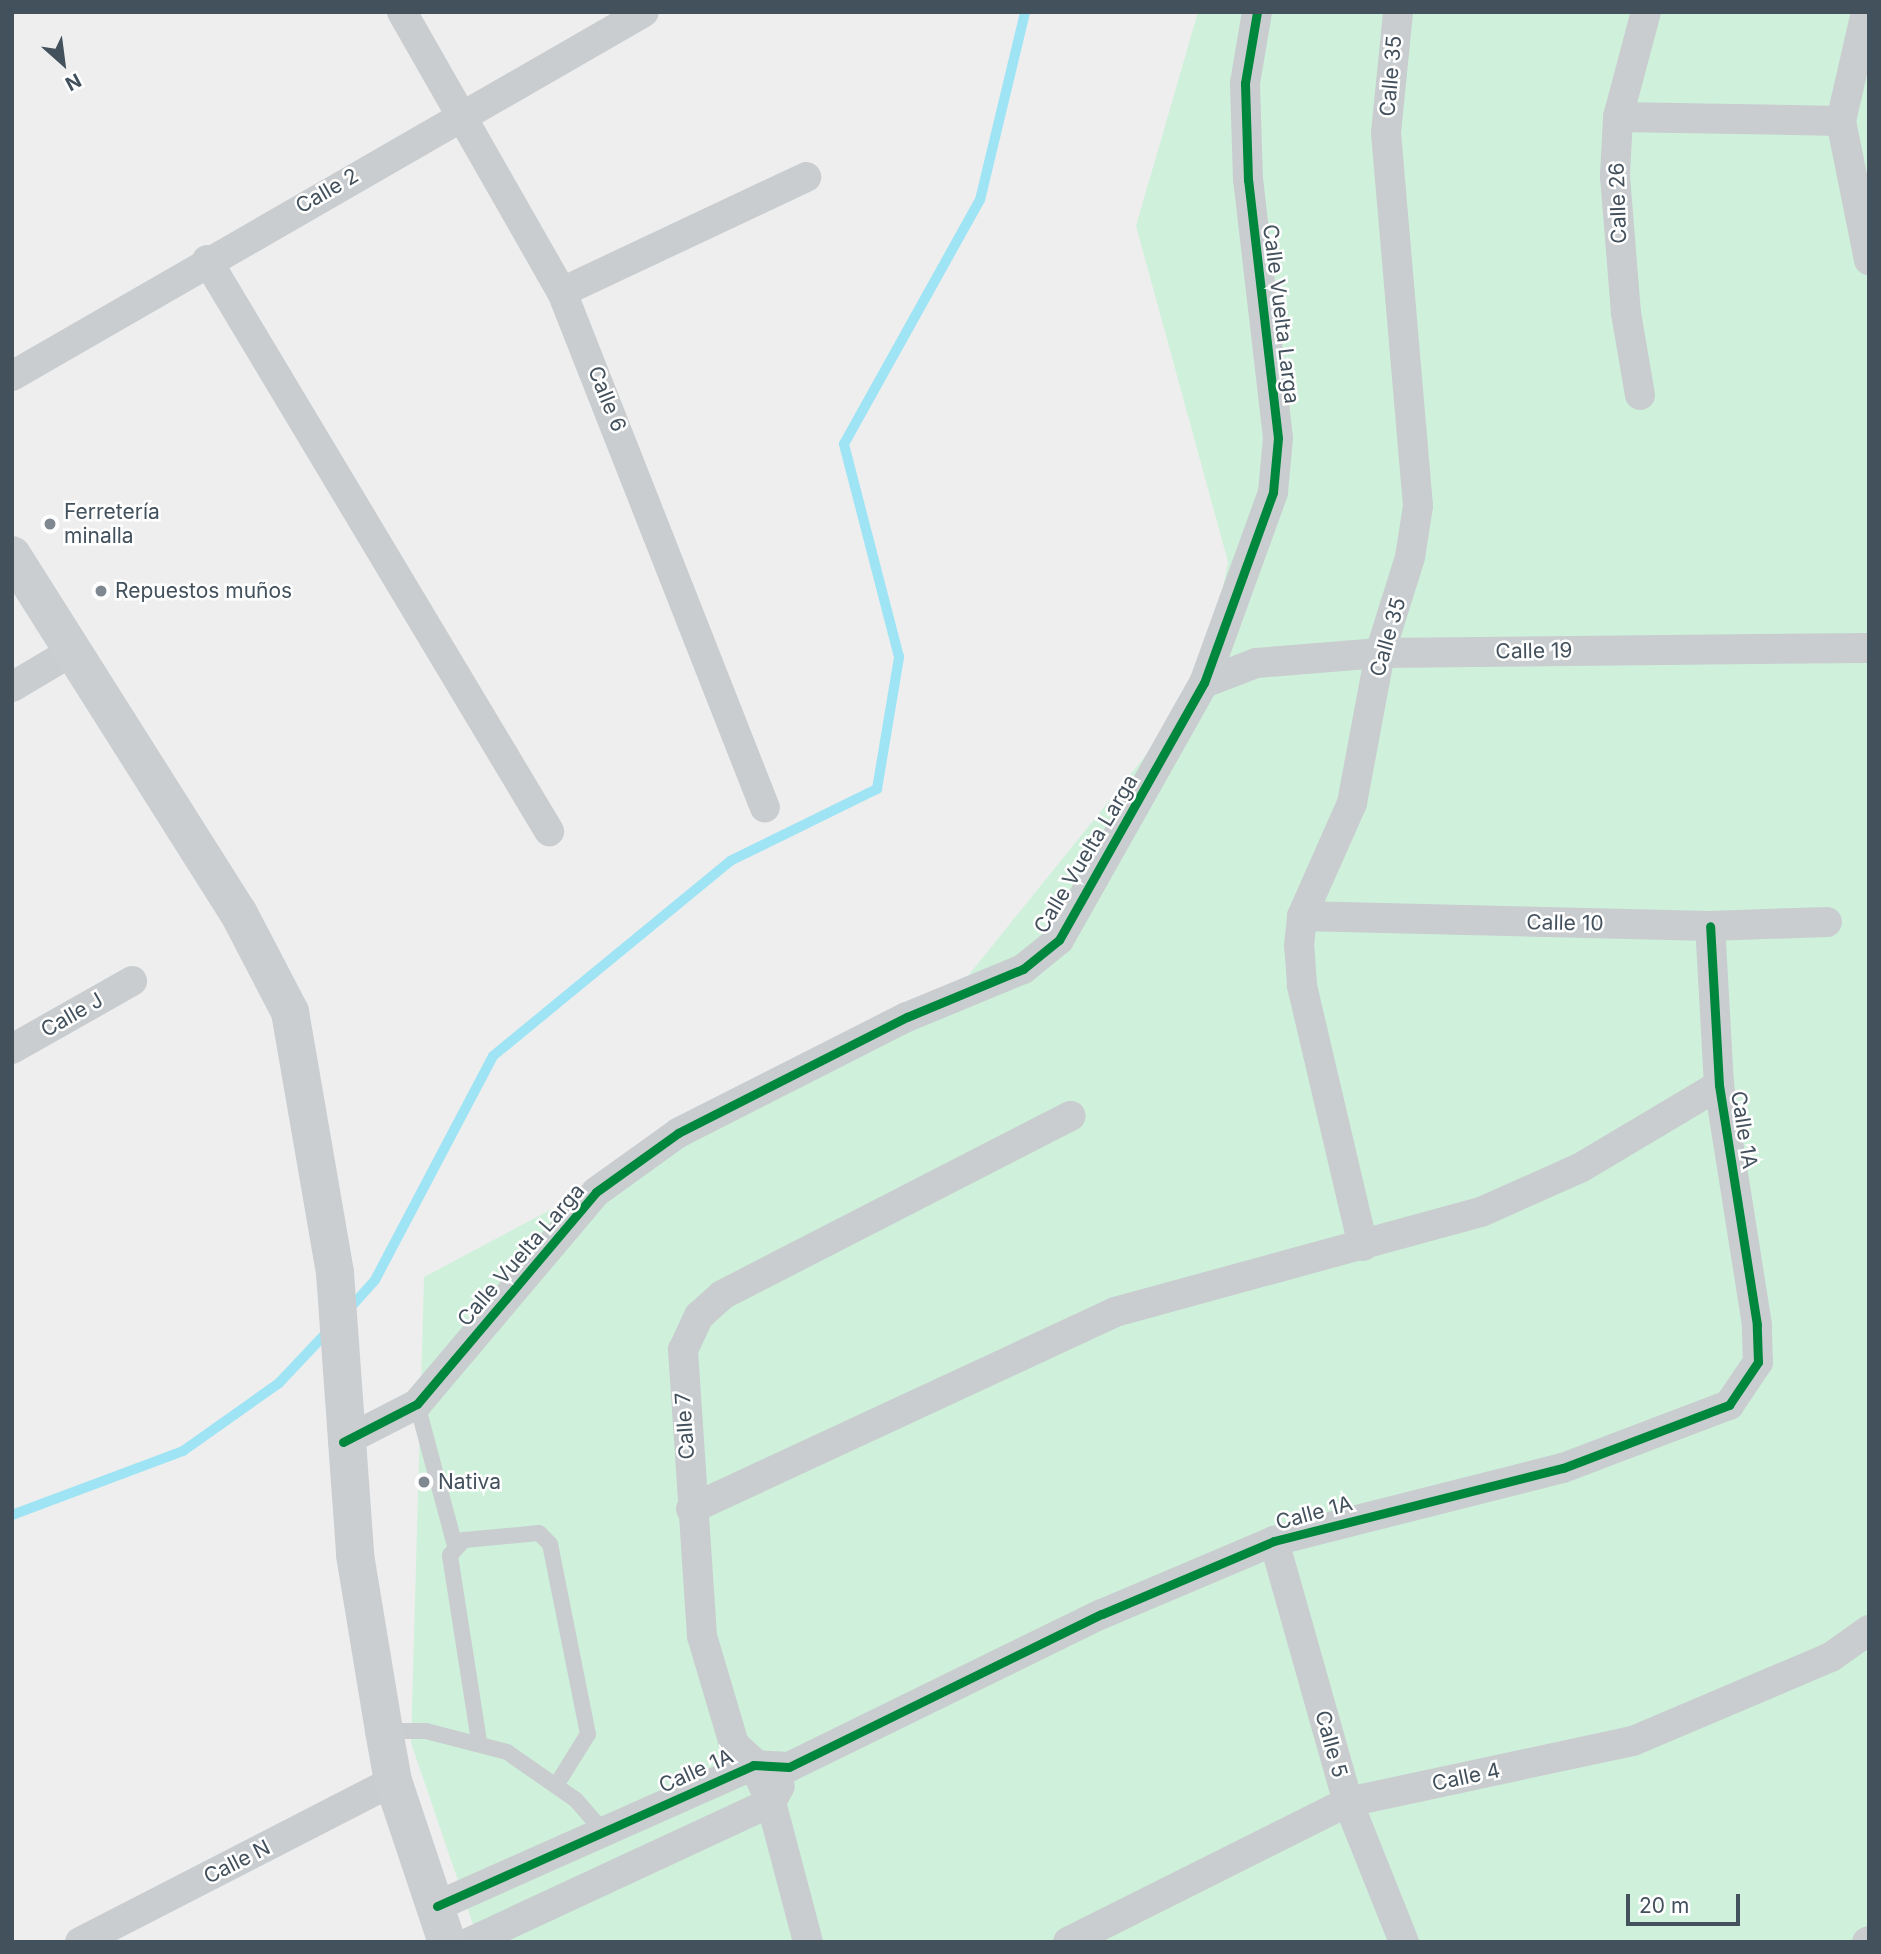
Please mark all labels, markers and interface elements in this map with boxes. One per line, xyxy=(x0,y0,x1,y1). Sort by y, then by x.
north arrow xyxy=(28,28,98,98)
street label: Calle 35 xyxy=(1375,34,1407,118)
text: N xyxy=(61,68,85,96)
street label: Calle 26 xyxy=(1604,162,1632,244)
street label: Calle 2 xyxy=(291,163,363,219)
street label: Calle Vuelta Larga xyxy=(1257,223,1305,405)
street label: Calle 6 xyxy=(582,363,632,435)
place label: Ferretería minalla xyxy=(64,499,160,549)
marker: Ferretería minalla xyxy=(42,516,58,532)
place label: Repuestos muños xyxy=(115,578,292,604)
marker: Repuestos muños xyxy=(93,583,109,599)
street label: Calle 35 xyxy=(1365,595,1411,679)
street label: Calle 19 xyxy=(1495,638,1573,664)
street label: Calle Vuelta Larga xyxy=(1029,770,1143,938)
street label: Calle 10 xyxy=(1526,910,1604,936)
street label: Calle J xyxy=(36,987,108,1043)
street label: Calle 1A xyxy=(1725,1089,1763,1171)
street label: Calle Vuelta Larga xyxy=(452,1179,590,1331)
street label: Calle 7 xyxy=(670,1392,700,1460)
place label: Nativa xyxy=(438,1469,501,1495)
marker: Nativa xyxy=(416,1474,432,1490)
street label: Calle 1A xyxy=(1273,1491,1355,1535)
street label: Calle 5 xyxy=(1309,1708,1353,1780)
street label: Calle 1A xyxy=(655,1744,737,1798)
street label: Calle 4 xyxy=(1430,1758,1502,1796)
street label: Calle N xyxy=(200,1835,274,1889)
scale bar xyxy=(1629,1881,1743,1925)
text: 20 m xyxy=(1639,1893,1689,1918)

